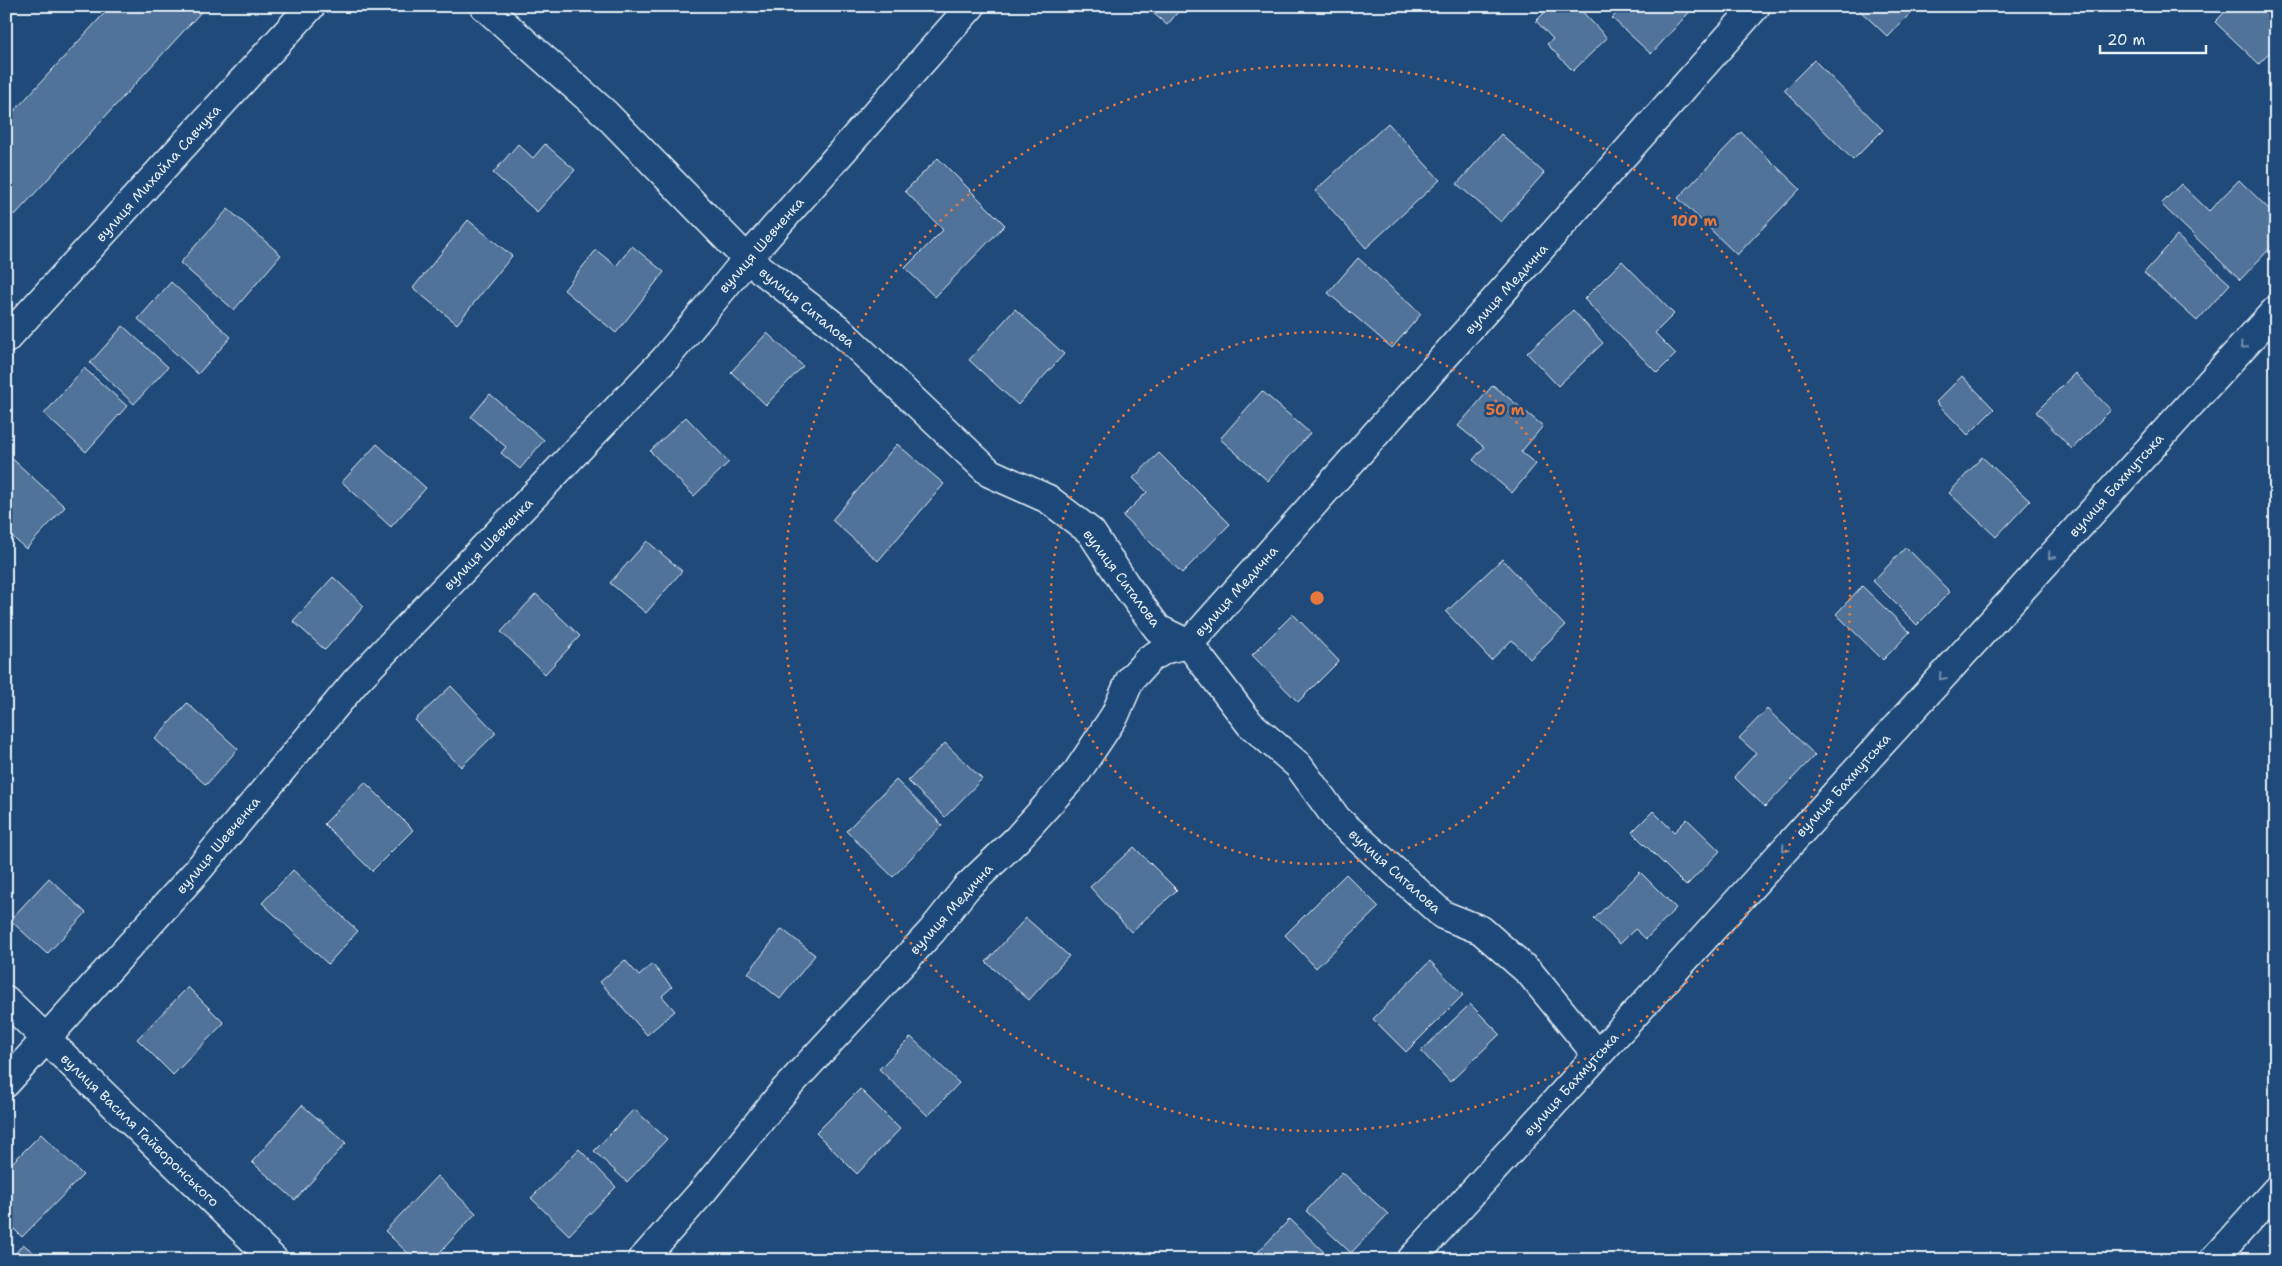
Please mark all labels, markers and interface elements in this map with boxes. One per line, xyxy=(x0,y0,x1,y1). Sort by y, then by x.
scale bar xyxy=(2100,22,2206,54)
text: 20 m xyxy=(2107,30,2146,50)
street label: вулиця Михайла Савчука xyxy=(92,100,225,245)
street label: вулиця Шевченка xyxy=(714,193,808,297)
text: 100 m xyxy=(1671,211,1717,231)
street label: вулиця Медична xyxy=(1460,240,1552,338)
street label: вулиця Ситалова xyxy=(755,263,859,351)
one-way arrow xyxy=(2240,340,2249,349)
text: 50 m xyxy=(1486,400,1525,420)
street label: вулиця Бахмутська xyxy=(2065,429,2168,541)
street label: вулиця Шевченка xyxy=(439,494,537,594)
street label: вулиця Ситалова xyxy=(1079,525,1165,631)
street label: вулиця Медична xyxy=(1190,542,1282,640)
one-way arrow xyxy=(2048,551,2057,560)
centre of rings xyxy=(1308,589,1326,607)
one-way arrow xyxy=(1939,671,1948,680)
street label: вулиця Бахмутська xyxy=(1792,729,1895,841)
street label: вулиця Шевченка xyxy=(172,792,264,897)
street label: вулиця Ситалова xyxy=(1345,825,1445,917)
one-way arrow xyxy=(1782,843,1791,852)
street label: вулиця Медична xyxy=(905,860,997,958)
street label: вулиця Бахмутська xyxy=(1520,1028,1623,1140)
street label: вулиця Василя Гайворонського xyxy=(57,1049,223,1211)

